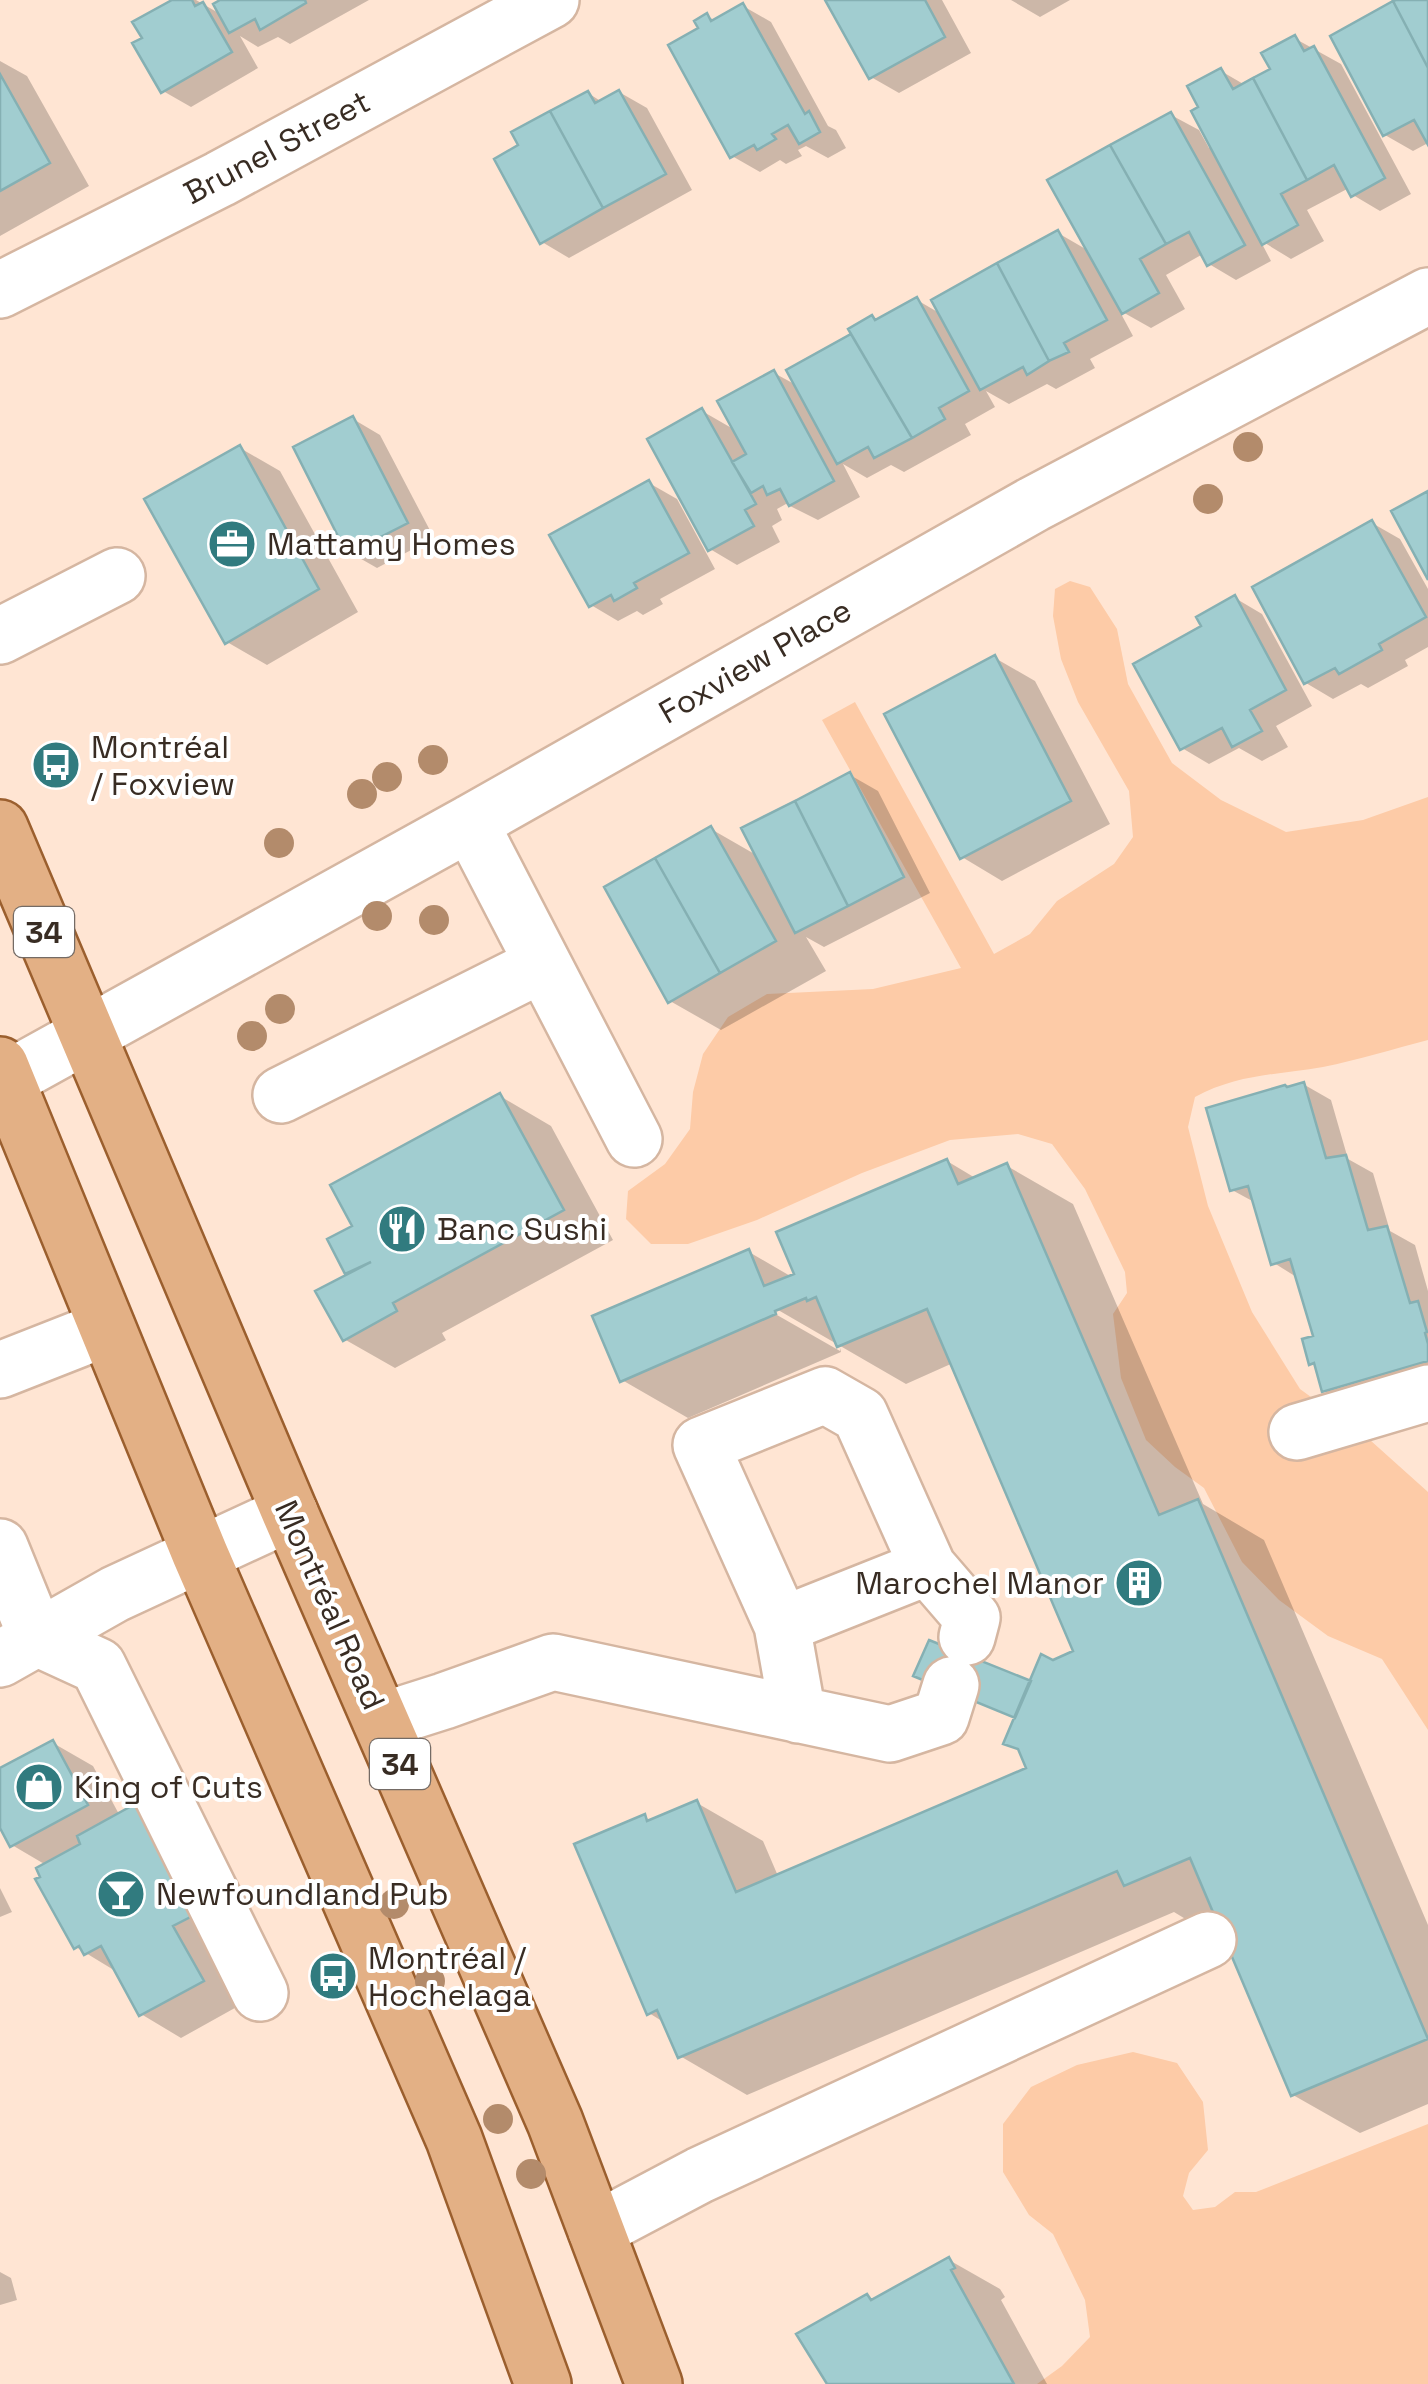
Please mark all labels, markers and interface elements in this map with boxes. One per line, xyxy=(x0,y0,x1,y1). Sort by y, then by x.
street label: Brunel Street xyxy=(177,81,377,213)
office icon: Mattamy Homes xyxy=(206,518,258,570)
place label: Mattamy Homes xyxy=(267,524,516,564)
street label: Foxview Place xyxy=(652,590,858,732)
place label: Montréal / Foxview xyxy=(91,727,235,804)
bus stop icon: Montréal / Foxview xyxy=(30,739,82,791)
road number: 34 xyxy=(14,907,74,957)
restaurant icon: Banc Sushi xyxy=(376,1203,428,1255)
place label: Banc Sushi xyxy=(437,1209,607,1249)
street label: Montréal Road xyxy=(266,1494,394,1716)
building icon: Marochel Manor xyxy=(1113,1557,1165,1609)
place label: Marochel Manor xyxy=(855,1563,1104,1603)
road number: 34 xyxy=(370,1739,430,1789)
shop icon: King of Cuts xyxy=(13,1761,65,1813)
place label: King of Cuts xyxy=(74,1767,263,1807)
bar icon: Newfoundland Pub xyxy=(95,1868,147,1920)
place label: Newfoundland Pub xyxy=(156,1874,449,1914)
place label: Montréal / Hochelaga xyxy=(368,1938,531,2015)
bus stop icon: Montréal / Hochelaga xyxy=(307,1950,359,2002)

